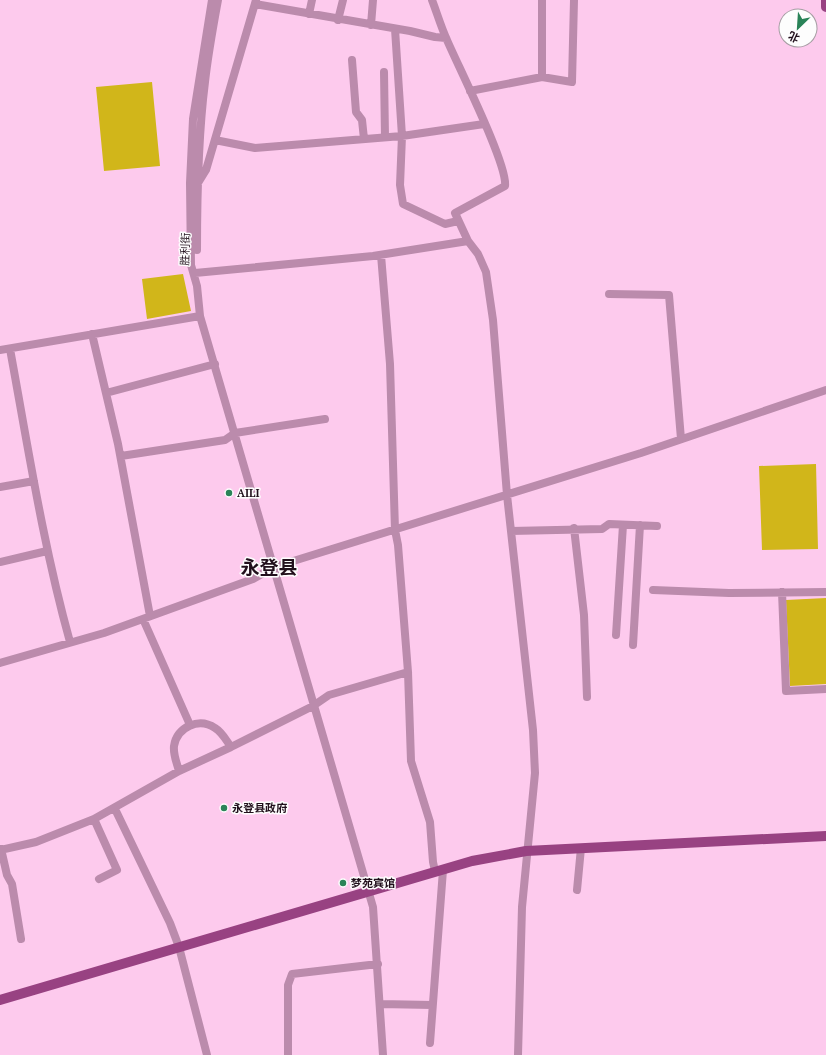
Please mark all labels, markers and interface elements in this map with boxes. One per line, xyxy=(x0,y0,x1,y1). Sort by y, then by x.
north arrow xyxy=(778,8,818,48)
text: 北 xyxy=(786,28,802,46)
street label: 胜利街 xyxy=(177,232,193,266)
place label: AILI xyxy=(237,486,260,500)
marker: AILI xyxy=(224,488,234,498)
district label: 永登县 xyxy=(240,554,298,579)
place label: 永登县政府 xyxy=(232,801,287,815)
marker: 永登县政府 xyxy=(219,803,229,813)
place label: 梦苑宾馆 xyxy=(351,876,395,890)
marker: 梦苑宾馆 xyxy=(338,878,348,888)

